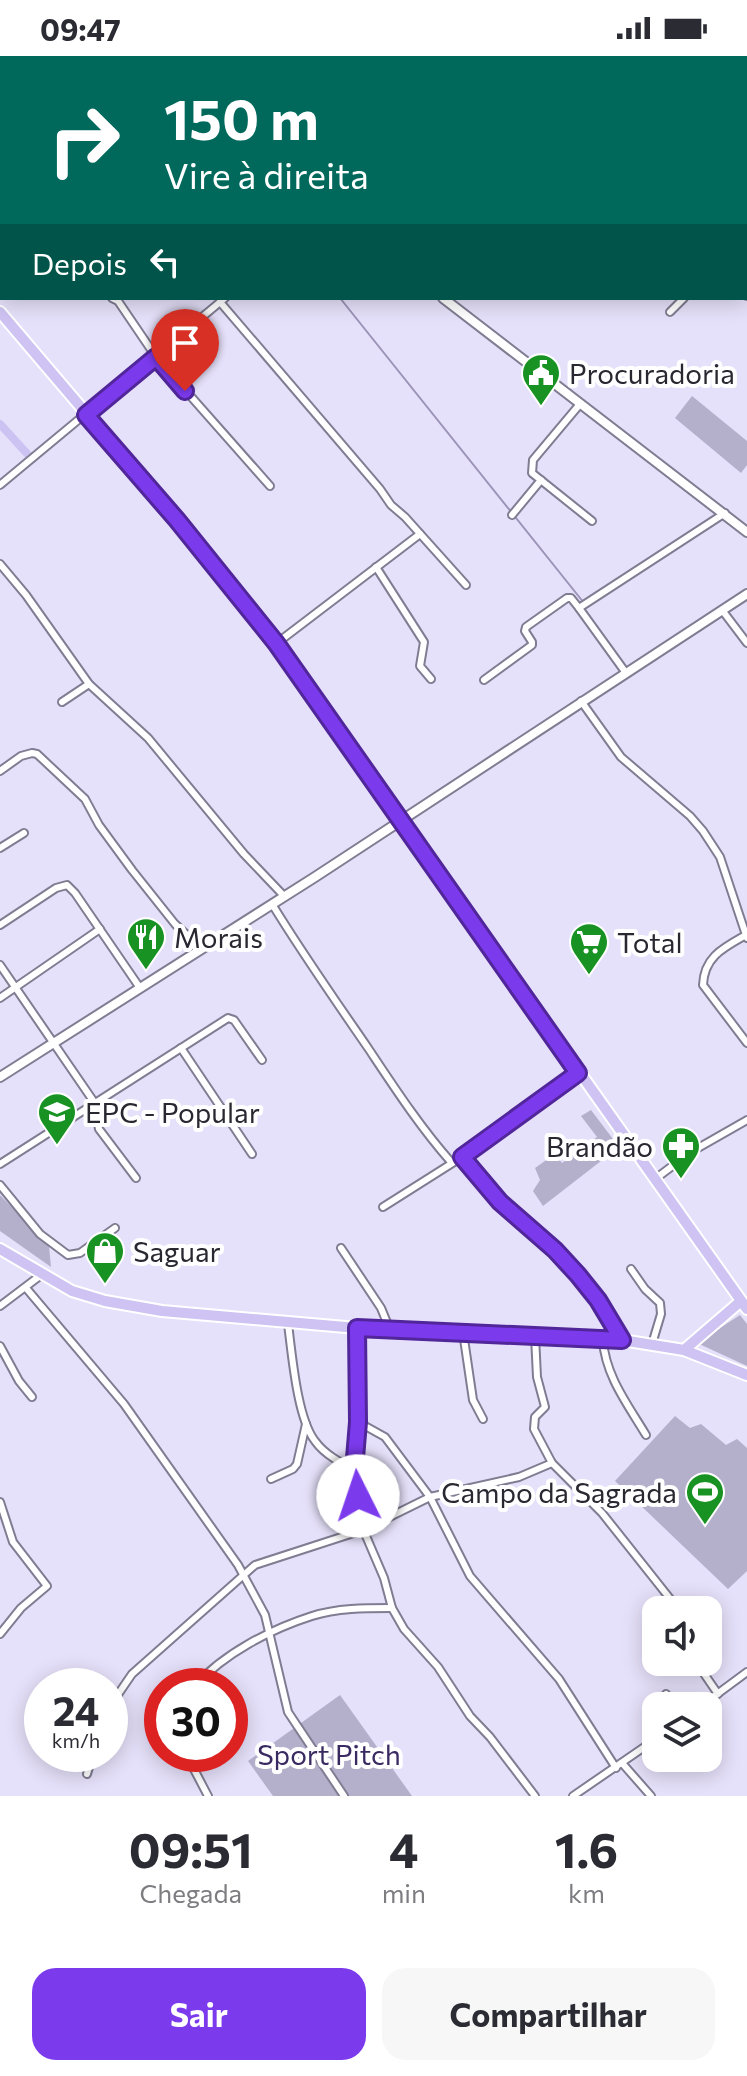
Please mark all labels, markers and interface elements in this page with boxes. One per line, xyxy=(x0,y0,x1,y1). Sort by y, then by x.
text: 09:47 xyxy=(40,10,121,47)
text: 150 m xyxy=(164,83,319,152)
icon: right xyxy=(32,88,136,192)
text: Vire à direita xyxy=(164,152,369,196)
icon: left xyxy=(143,240,187,284)
text: Depois xyxy=(32,244,127,281)
pin xyxy=(151,309,219,391)
icon: arrive xyxy=(163,321,207,365)
public building icon: Procuradoria xyxy=(520,352,562,407)
place label: Procuradoria xyxy=(569,356,735,390)
restaurant icon: Morais xyxy=(125,916,167,971)
place label: Morais xyxy=(174,920,263,954)
supermarket icon: Total xyxy=(568,921,610,976)
place label: Total xyxy=(617,925,683,959)
school or university icon: EPC - Popular xyxy=(36,1091,78,1146)
place label: EPC - Popular xyxy=(85,1095,260,1129)
pharmacy icon: Brandão xyxy=(660,1125,702,1180)
place label: Brandão xyxy=(546,1129,653,1163)
shop icon: Saguar xyxy=(84,1230,126,1285)
place label: Saguar xyxy=(133,1234,221,1268)
position arrow xyxy=(316,1454,400,1538)
sports icon: Campo da Sagrada xyxy=(684,1471,726,1526)
place label: Campo da Sagrada xyxy=(441,1475,677,1509)
map controls xyxy=(642,1596,722,1772)
button: sound xyxy=(642,1596,722,1676)
speed limit sign: 30 xyxy=(144,1668,248,1772)
text: 24 xyxy=(53,1685,99,1734)
button: layers xyxy=(642,1692,722,1772)
text: km/h xyxy=(52,1728,100,1752)
park label: Sport Pitch xyxy=(257,1737,401,1771)
text: 09:51 xyxy=(129,1819,253,1878)
text: 4 xyxy=(389,1819,419,1878)
text: 1.6 xyxy=(555,1819,618,1878)
text: Chegada xyxy=(140,1877,242,1908)
text: min xyxy=(382,1877,426,1908)
text: km xyxy=(568,1877,605,1908)
button: Sair xyxy=(32,1968,366,2060)
button: Compartilhar xyxy=(382,1968,715,2060)

